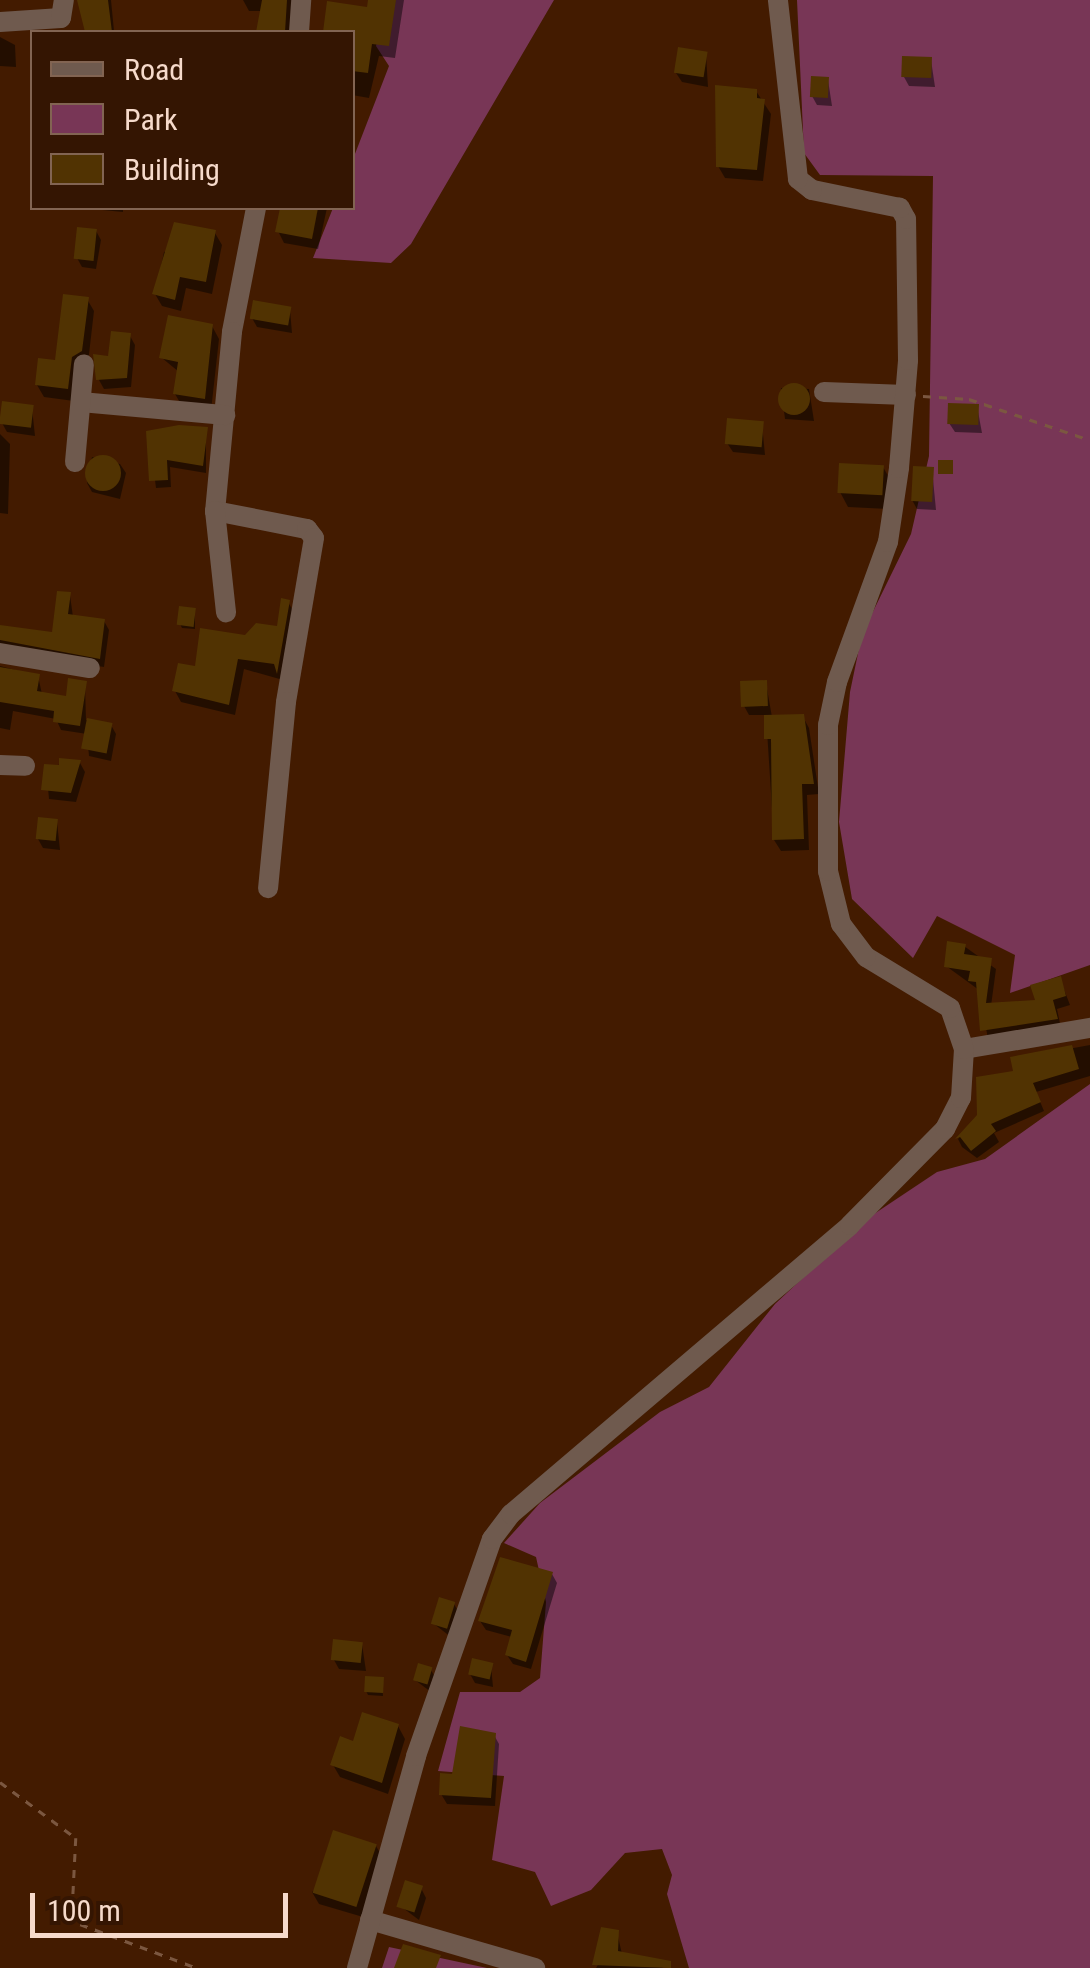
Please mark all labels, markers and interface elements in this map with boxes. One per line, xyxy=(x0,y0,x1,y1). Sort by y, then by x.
legend xyxy=(30,30,355,210)
text: Road xyxy=(124,52,184,87)
text: Park xyxy=(124,102,178,137)
text: Building xyxy=(124,152,220,187)
scale bar xyxy=(35,1873,292,1935)
text: 100 m xyxy=(47,1893,121,1928)

